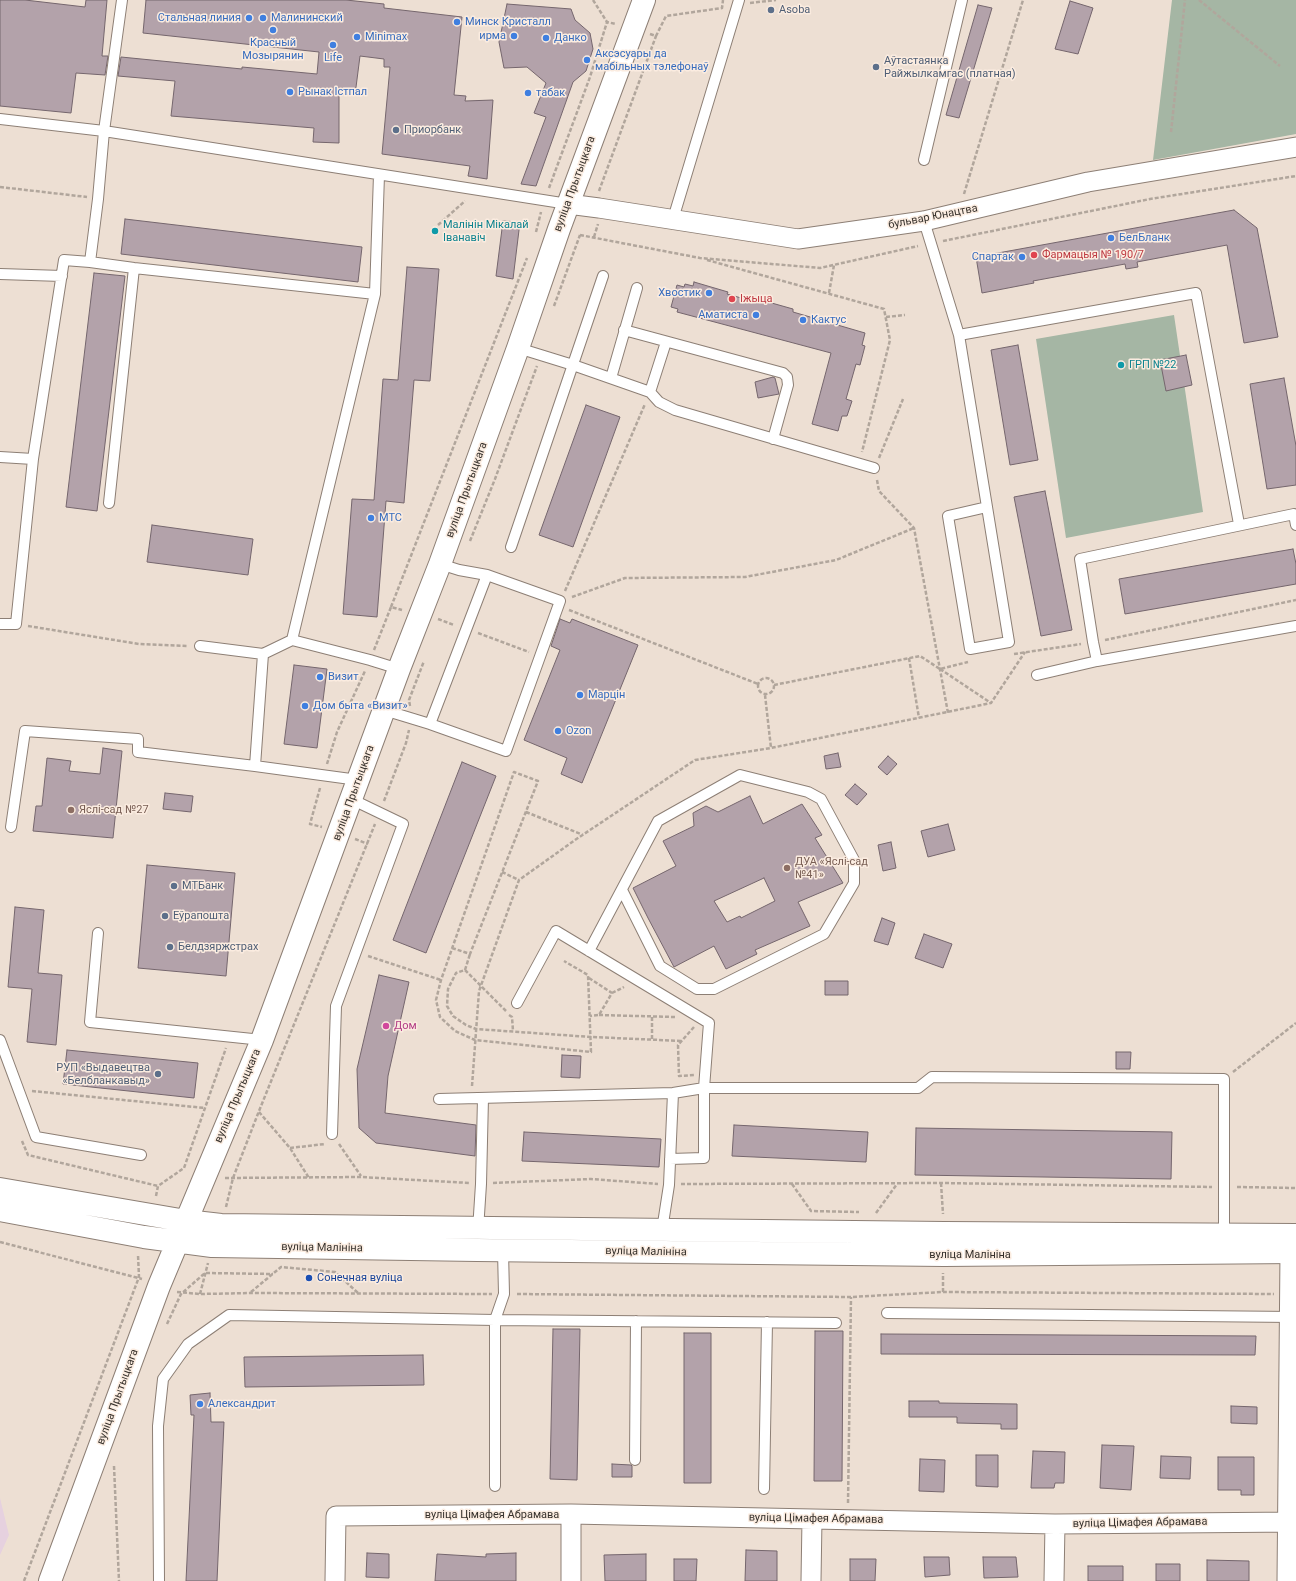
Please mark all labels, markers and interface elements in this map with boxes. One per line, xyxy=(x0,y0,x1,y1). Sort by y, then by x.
place label: Asoba xyxy=(779,3,810,17)
marker: Asoba xyxy=(766,5,776,15)
place label: Стальная линия xyxy=(158,11,241,25)
place label: Малининский xyxy=(271,11,343,25)
marker: Стальная линия xyxy=(244,13,254,23)
marker: Малининский xyxy=(258,13,268,23)
place label: Минск Кристалл xyxy=(465,15,551,29)
marker: Минск Кристалл xyxy=(452,17,462,27)
marker: Красный Мозырянин xyxy=(268,25,278,35)
place label: ирма xyxy=(479,29,506,43)
place label: Minimax xyxy=(365,30,407,44)
marker: ирма xyxy=(509,31,519,41)
place label: Данко xyxy=(554,31,587,45)
marker: Minimax xyxy=(352,32,362,42)
marker: Данко xyxy=(541,33,551,43)
place label: Красный Мозырянин xyxy=(242,36,304,62)
marker: Life xyxy=(328,40,338,50)
place label: Аксэсуары да мабільных тэлефонаў xyxy=(595,47,708,73)
place label: Life xyxy=(324,51,342,65)
place label: Аўтастаянка Райжылкамгас (платная) xyxy=(884,54,1016,80)
marker: Аксэсуары да мабільных тэлефонаў xyxy=(582,55,592,65)
marker: Аўтастаянка Райжылкамгас (платная) xyxy=(871,62,881,72)
place label: Рынак Істпал xyxy=(298,85,367,99)
place label: табак xyxy=(536,86,565,100)
marker: Рынак Істпал xyxy=(285,87,295,97)
marker: табак xyxy=(523,88,533,98)
place label: Приорбанк xyxy=(404,123,461,137)
marker: Приорбанк xyxy=(391,125,401,135)
street label: вуліца Прытыцкага xyxy=(552,134,598,234)
street label: бульвар Юнацтва xyxy=(887,202,979,232)
place label: Малінін Мікалай Іванавіч xyxy=(443,218,529,244)
marker: Малінін Мікалай Іванавіч xyxy=(430,226,440,236)
place label: БелБланк xyxy=(1119,231,1170,245)
marker: БелБланк xyxy=(1106,233,1116,243)
place label: Фармацыя № 190/7 xyxy=(1042,248,1144,262)
place label: Спартак xyxy=(972,250,1014,264)
marker: Фармацыя № 190/7 xyxy=(1029,250,1039,260)
marker: Спартак xyxy=(1017,252,1027,262)
place label: Хвостик xyxy=(658,286,701,300)
marker: Хвостик xyxy=(704,288,714,298)
place label: Іжыца xyxy=(740,292,772,306)
marker: Іжыца xyxy=(727,294,737,304)
place label: Аматиста xyxy=(698,308,748,322)
marker: Аматиста xyxy=(751,310,761,320)
place label: Кактус xyxy=(811,313,846,327)
marker: Кактус xyxy=(798,315,808,325)
place label: ГРП №22 xyxy=(1129,358,1176,372)
marker: ГРП №22 xyxy=(1116,360,1126,370)
street label: вуліца Прытыцкага xyxy=(444,440,490,540)
place label: МТС xyxy=(379,511,402,525)
marker: МТС xyxy=(366,513,376,523)
place label: Визит xyxy=(328,670,358,684)
marker: Визит xyxy=(315,672,325,682)
place label: Марцін xyxy=(588,688,625,702)
marker: Марцін xyxy=(575,690,585,700)
place label: Дом быта «Визит» xyxy=(313,699,408,713)
marker: Дом быта «Визит» xyxy=(300,701,310,711)
place label: Ozon xyxy=(566,724,591,738)
marker: Ozon xyxy=(553,726,563,736)
street label: вуліца Прытыцкага xyxy=(331,743,377,843)
place label: Яслі-сад №27 xyxy=(79,803,149,817)
marker: Яслі-сад №27 xyxy=(66,805,76,815)
place label: ДУА «Яслі-сад №41» xyxy=(795,855,868,881)
marker: ДУА «Яслі-сад №41» xyxy=(782,863,792,873)
place label: МТБанк xyxy=(182,879,223,893)
marker: МТБанк xyxy=(169,881,179,891)
place label: Еўрапошта xyxy=(173,909,229,923)
marker: Еўрапошта xyxy=(160,911,170,921)
place label: Белдзяржстрах xyxy=(178,940,258,954)
marker: Белдзяржстрах xyxy=(165,942,175,952)
place label: Дом xyxy=(394,1019,417,1033)
marker: Дом xyxy=(381,1021,391,1031)
street label: вуліца Прытыцкага xyxy=(212,1047,264,1145)
place label: РУП «Выдавецтва «Белбланкавыд» xyxy=(56,1061,150,1087)
marker: РУП «Выдавецтва «Белбланкавыд» xyxy=(153,1069,163,1079)
street label: вуліца Малініна xyxy=(281,1241,363,1255)
street label: вуліца Малініна xyxy=(605,1245,687,1259)
street label: вуліца Малініна xyxy=(929,1248,1011,1262)
place label: Сонечная вуліца xyxy=(317,1271,402,1285)
marker: Сонечная вуліца xyxy=(304,1273,314,1283)
street label: вуліца Прытыцкага xyxy=(95,1347,141,1447)
place label: Александрит xyxy=(208,1397,276,1411)
marker: Александрит xyxy=(195,1399,205,1409)
street label: вуліца Цімафея Абрамава xyxy=(425,1508,559,1522)
street label: вуліца Цімафея Абрамава xyxy=(749,1511,883,1527)
street label: вуліца Цімафея Абрамава xyxy=(1073,1515,1207,1531)

